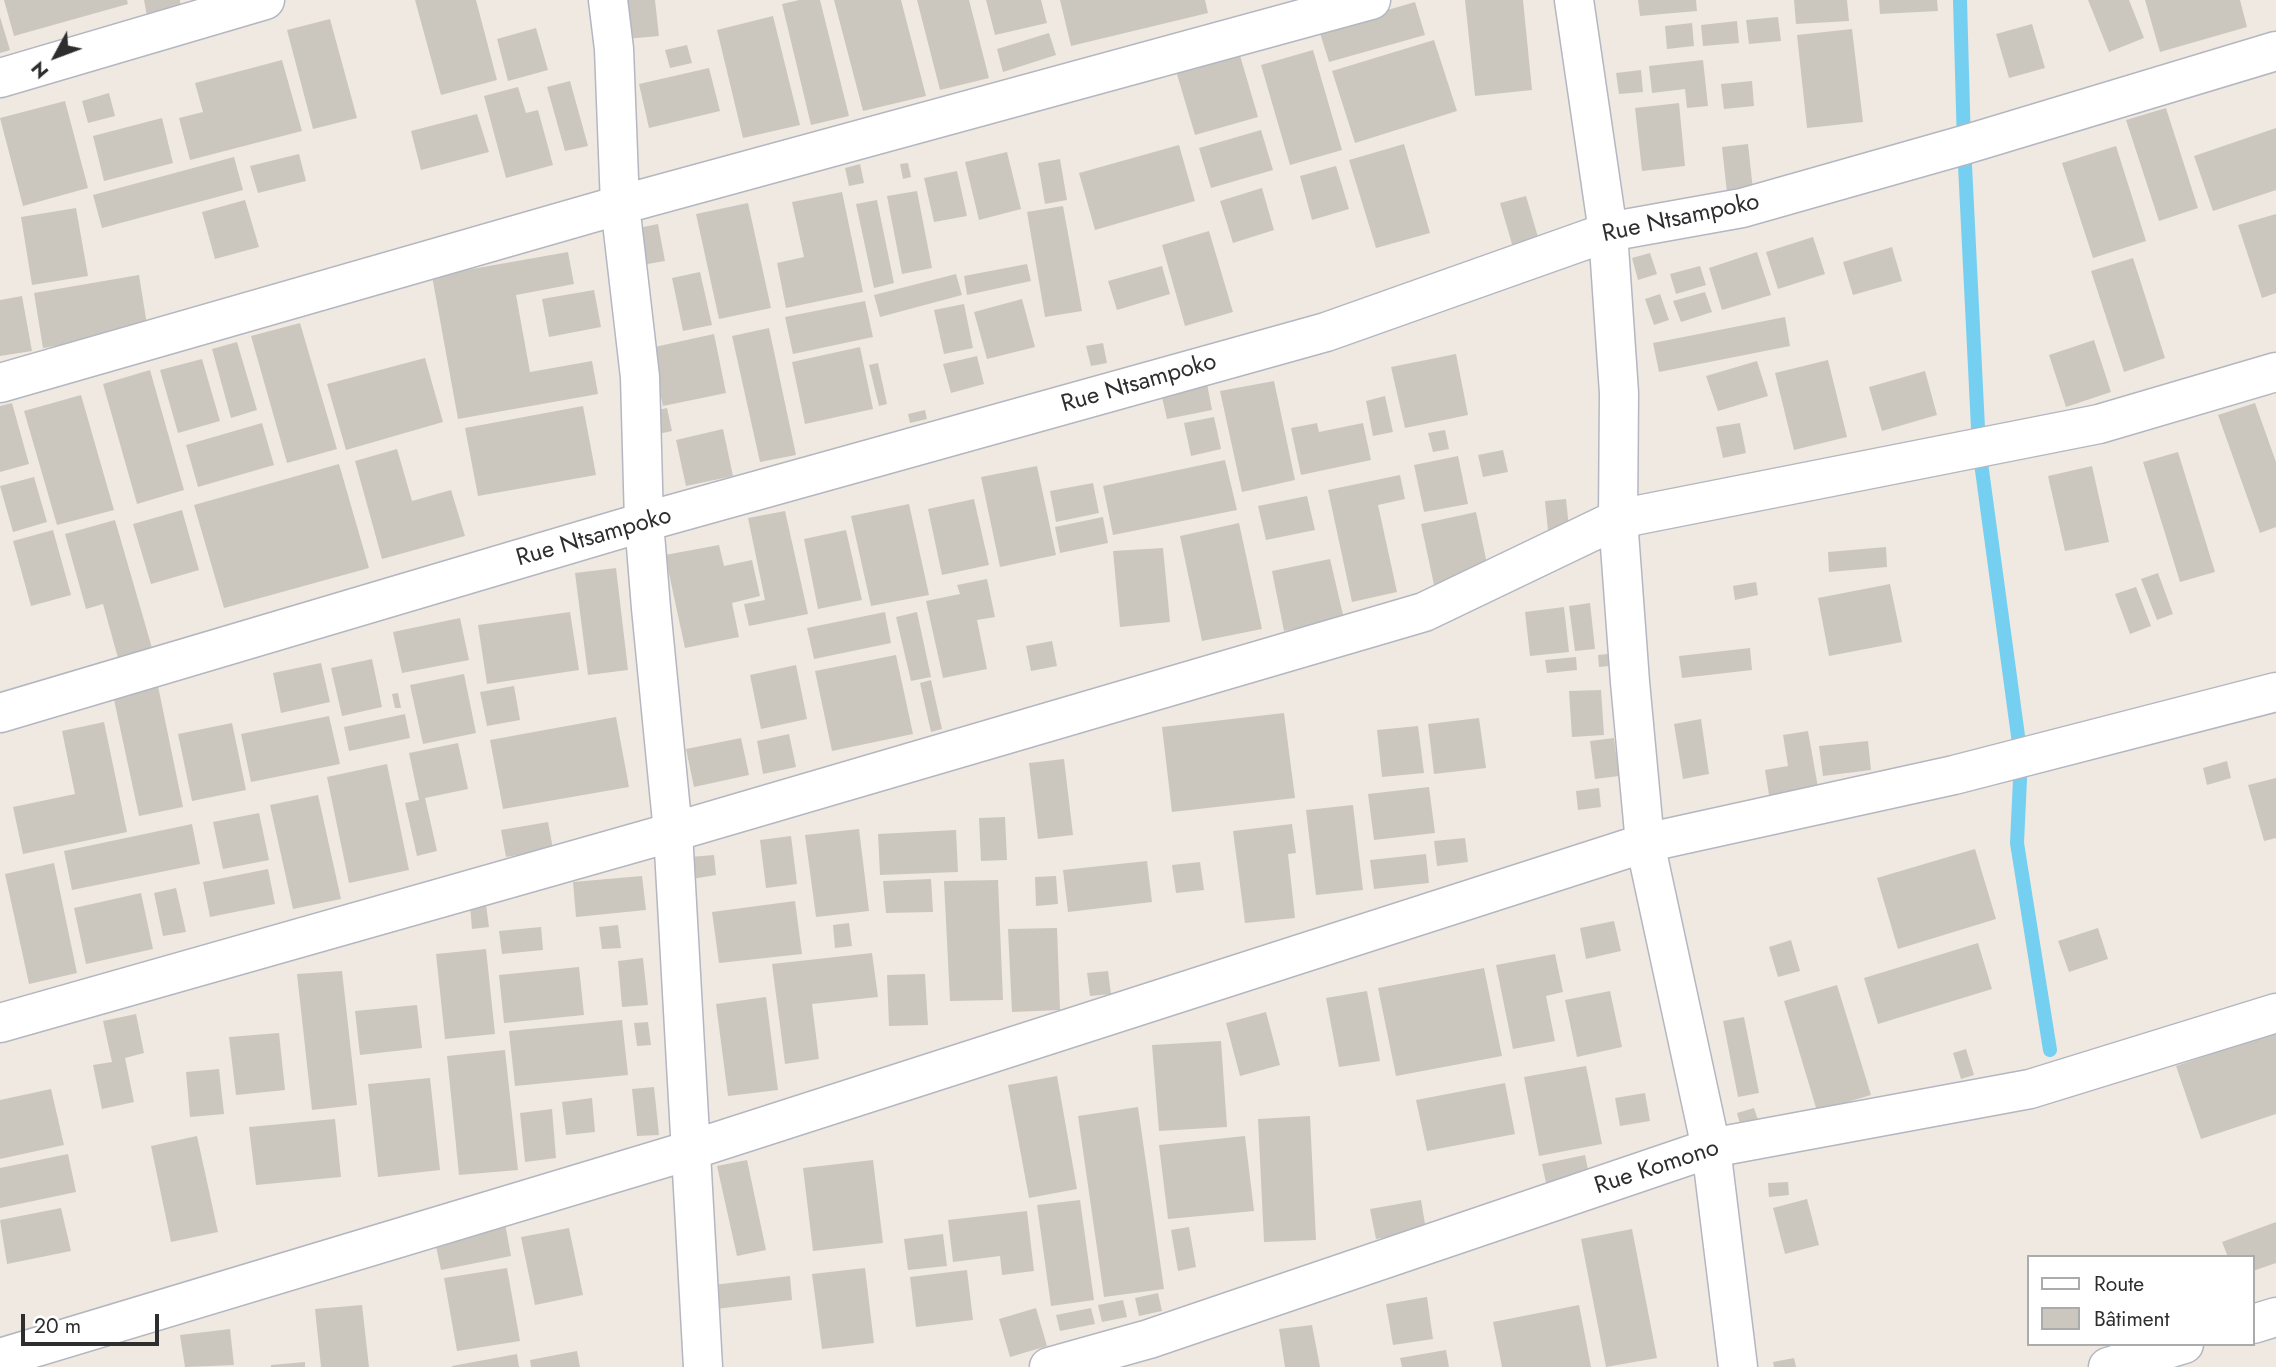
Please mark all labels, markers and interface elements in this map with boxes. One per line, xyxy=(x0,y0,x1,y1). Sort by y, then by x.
north arrow xyxy=(21,21,91,91)
text: N xyxy=(25,56,55,85)
street label: Rue Ntsampoko xyxy=(1600,188,1762,250)
street label: Rue Ntsampoko xyxy=(1058,348,1220,420)
street label: Rue Ntsampoko xyxy=(513,502,675,574)
street label: Rue Komono xyxy=(1591,1134,1723,1202)
legend xyxy=(2028,1255,2255,1346)
text: Route xyxy=(2094,1269,2144,1299)
scale bar xyxy=(24,1300,163,1344)
text: Bâtiment xyxy=(2094,1304,2170,1334)
text: 20 m xyxy=(34,1311,81,1341)

